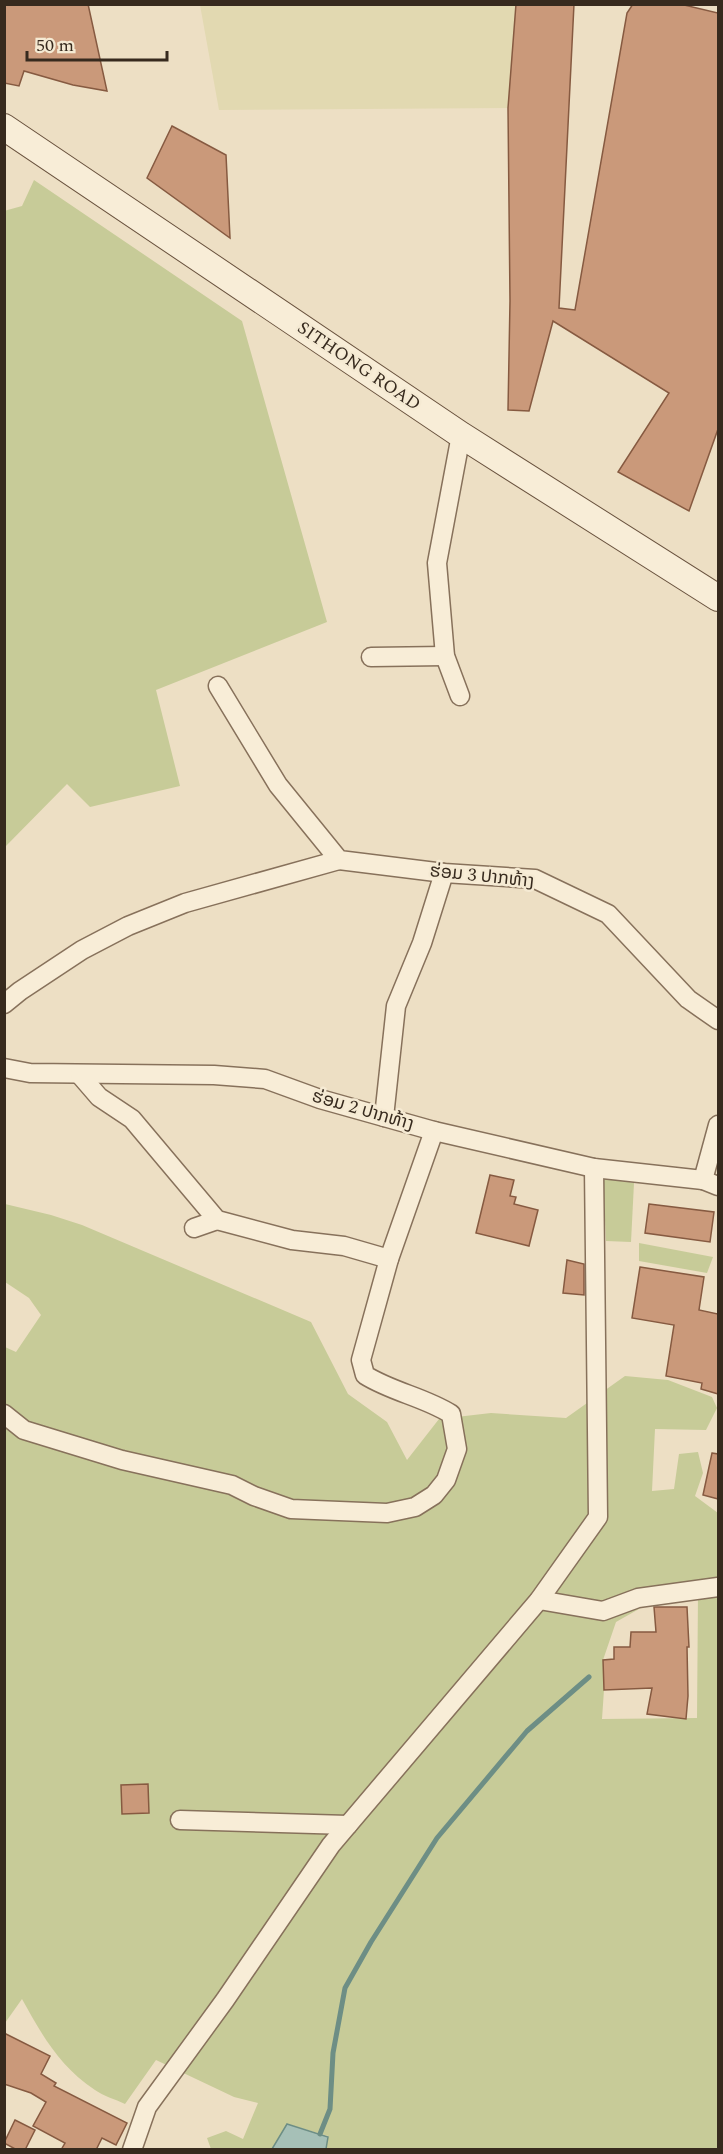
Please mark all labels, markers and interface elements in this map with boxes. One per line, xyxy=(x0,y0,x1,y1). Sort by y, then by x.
scale bar xyxy=(27,24,166,62)
text: 50 m xyxy=(36,32,74,59)
street label: SITHONG ROAD xyxy=(292,315,426,417)
street label: ຮ່ອມ 3 ປາກທ້າງ xyxy=(428,857,536,895)
street label: ຮ່ອມ 2 ປາກທ້າງ xyxy=(309,1083,417,1137)

